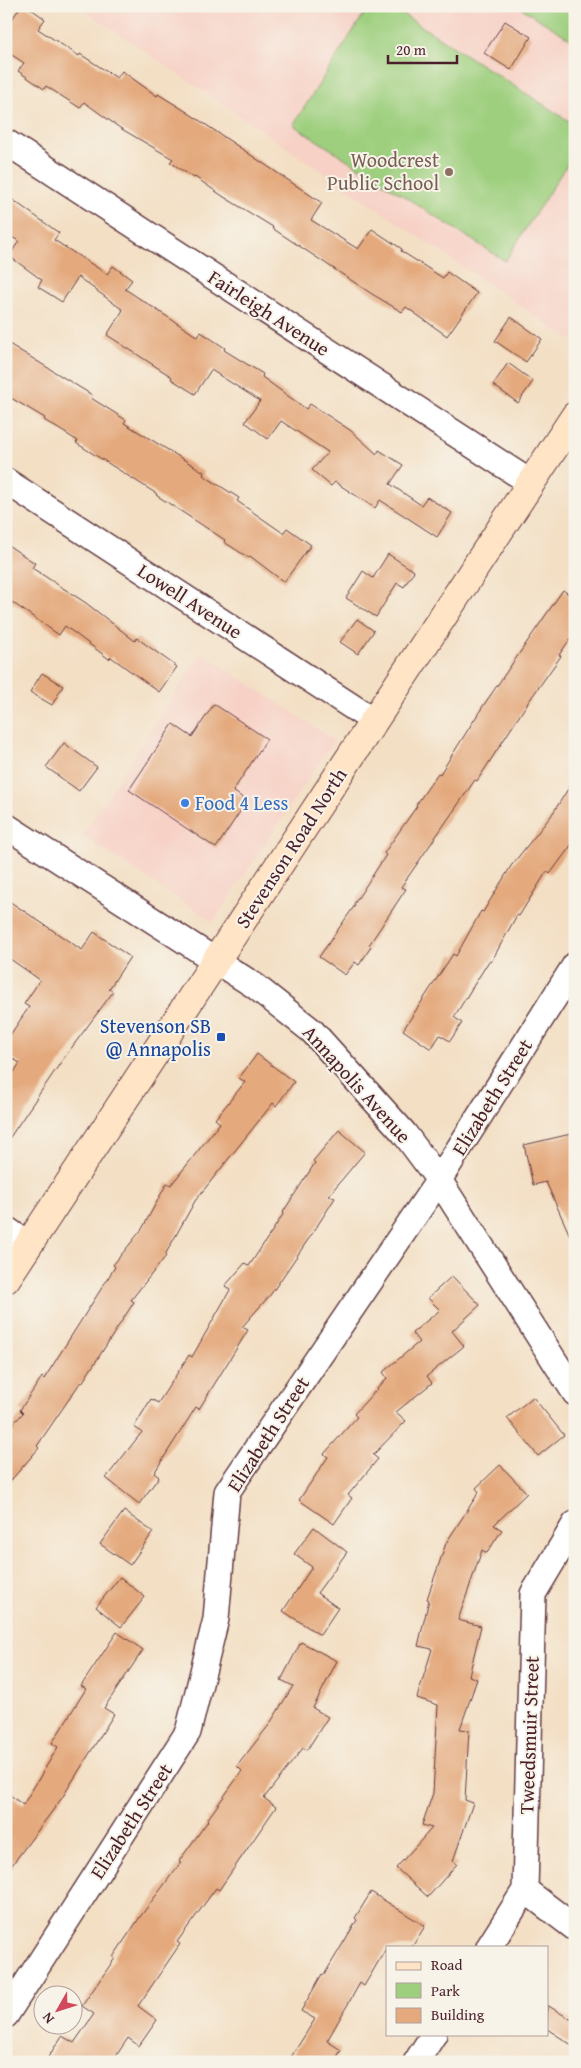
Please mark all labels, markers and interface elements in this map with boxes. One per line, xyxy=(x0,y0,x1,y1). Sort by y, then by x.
scale bar xyxy=(388,32,457,64)
text: 20 m xyxy=(396,39,427,60)
place label: Woodcrest Public School xyxy=(327,145,439,197)
marker: Woodcrest Public School xyxy=(443,166,455,178)
street label: Fairleigh Avenue xyxy=(203,262,336,363)
street label: Lowell Avenue xyxy=(132,556,248,645)
street label: Stevenson Road North xyxy=(228,762,353,934)
place label: Food 4 Less xyxy=(195,788,289,817)
marker: Food 4 Less xyxy=(179,797,191,809)
place label: Stevenson SB @ Annapolis xyxy=(100,1011,211,1063)
street label: Annapolis Avenue xyxy=(296,1018,418,1149)
marker: Stevenson SB @ Annapolis xyxy=(215,1031,227,1043)
street label: Elizabeth Street xyxy=(444,1033,539,1161)
street label: Elizabeth Street xyxy=(219,1370,316,1497)
street label: Tweedsmuir Street xyxy=(511,1655,546,1815)
street label: Elizabeth Street xyxy=(82,1757,179,1884)
legend xyxy=(386,1946,548,2036)
text: Road xyxy=(431,1954,462,1975)
text: Park xyxy=(431,1980,460,2001)
north arrow xyxy=(32,1986,82,2036)
text: Building xyxy=(431,2004,485,2025)
text: N xyxy=(37,2008,59,2028)

